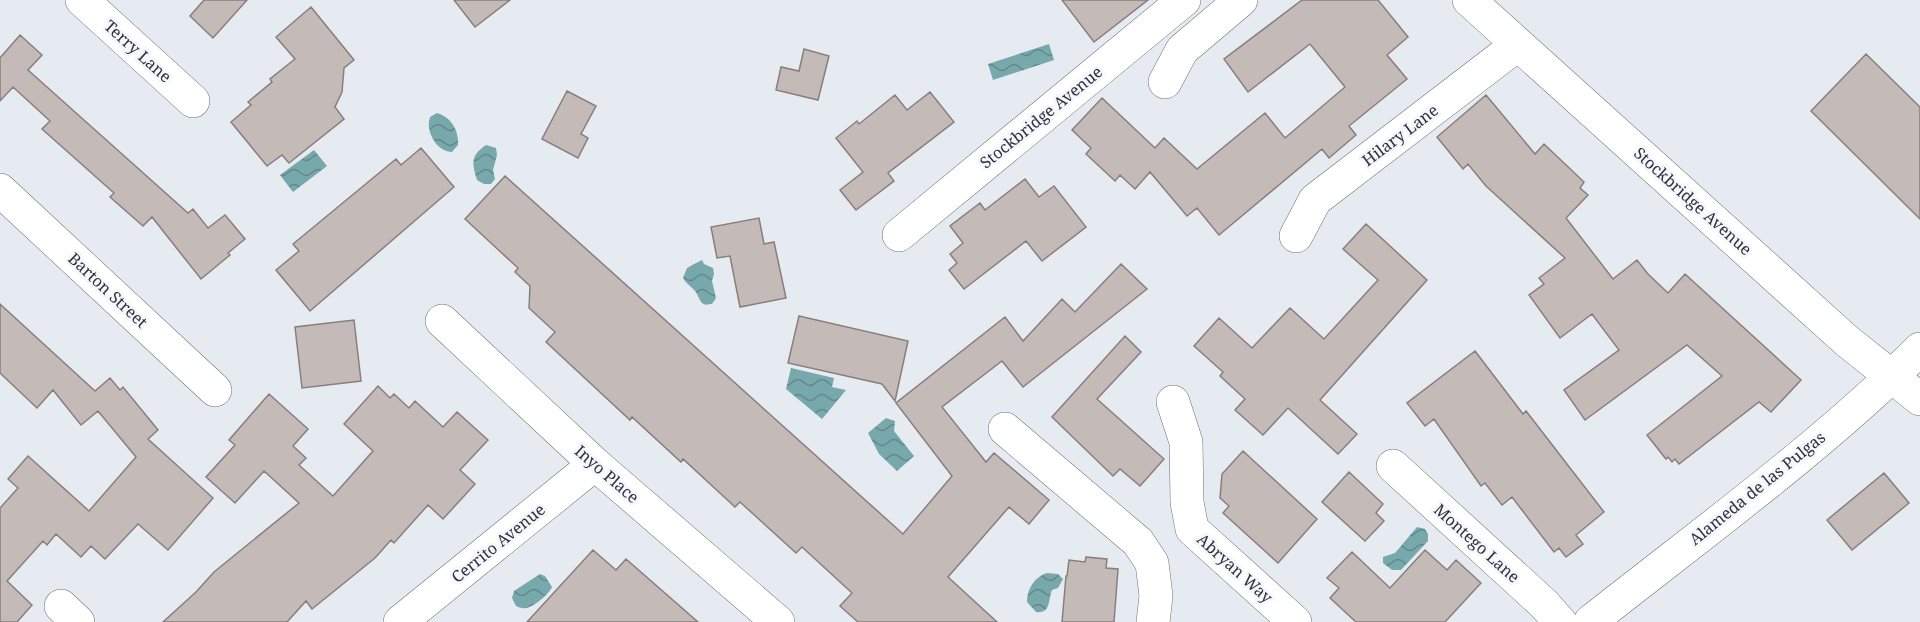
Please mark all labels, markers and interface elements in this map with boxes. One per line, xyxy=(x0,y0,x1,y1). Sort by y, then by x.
street label: Terry Lane xyxy=(100,15,176,87)
street label: Stockbridge Avenue xyxy=(975,61,1107,173)
street label: Hilary Lane xyxy=(1357,99,1443,171)
street label: Stockbridge Avenue xyxy=(1629,142,1757,260)
street label: Barton Street xyxy=(64,248,153,333)
street label: Alameda de las Pulgas xyxy=(1684,426,1830,550)
street label: Inyo Place xyxy=(570,440,644,508)
street label: Cerrito Avenue xyxy=(446,498,550,588)
street label: Montego Lane xyxy=(1429,498,1525,588)
street label: Abryan Way xyxy=(1193,528,1278,608)

